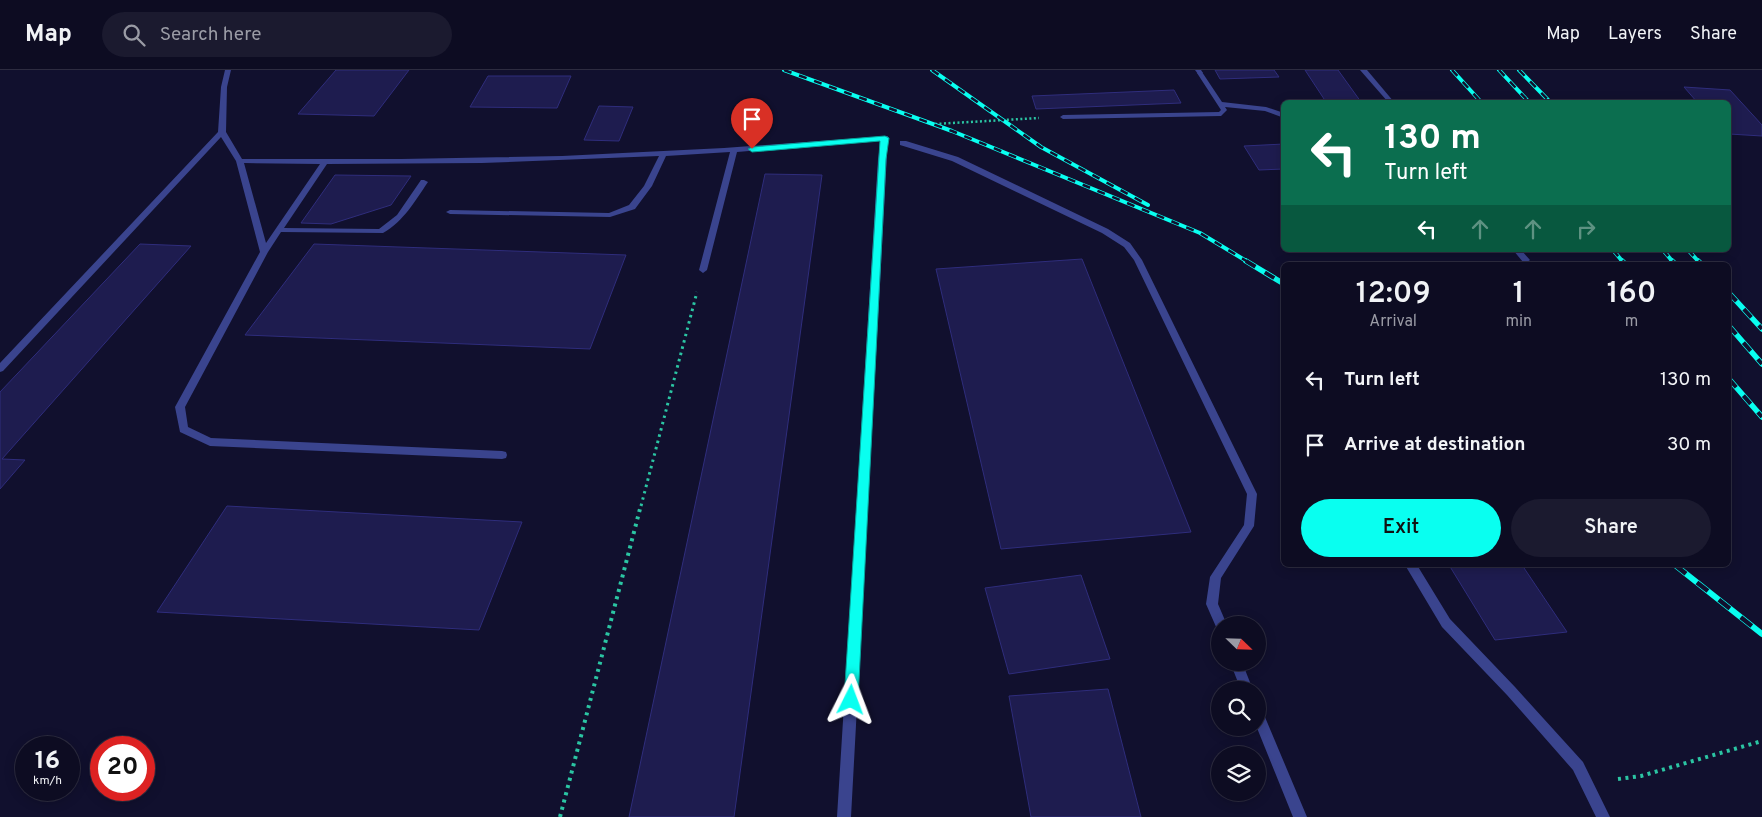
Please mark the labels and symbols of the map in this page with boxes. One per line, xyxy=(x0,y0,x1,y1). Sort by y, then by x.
pin xyxy=(731,98,773,149)
north arrow xyxy=(1211,616,1266,671)
position arrow xyxy=(824,673,876,725)
speed limit sign: 20 xyxy=(90,736,155,801)

